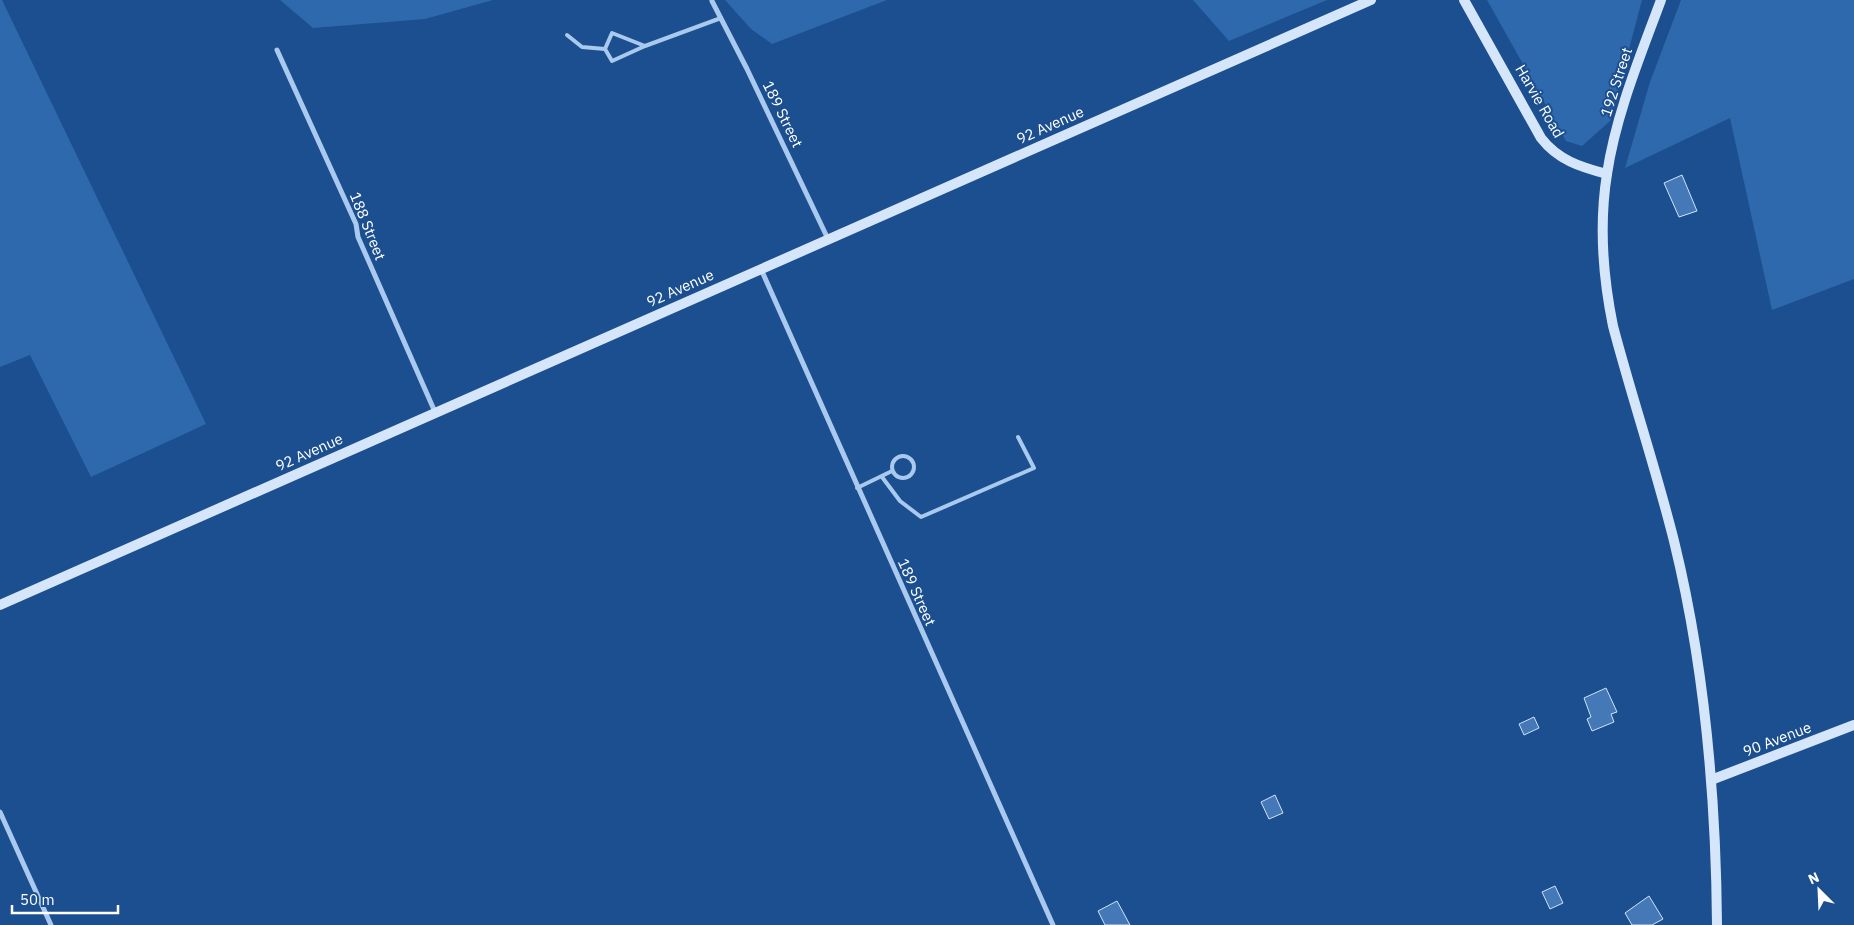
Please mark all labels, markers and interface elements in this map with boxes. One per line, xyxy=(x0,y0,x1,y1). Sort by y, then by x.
street label: 192 Street xyxy=(1596,45,1636,119)
street label: Harvie Road xyxy=(1511,61,1569,141)
street label: 189 Street xyxy=(759,78,807,150)
street label: 92 Avenue xyxy=(1013,102,1087,148)
street label: 188 Street xyxy=(346,189,390,263)
street label: 92 Avenue xyxy=(643,265,717,311)
street label: 92 Avenue xyxy=(272,429,346,475)
street label: 189 Street xyxy=(894,555,940,629)
street label: 90 Avenue xyxy=(1740,717,1814,761)
north arrow xyxy=(1794,865,1844,915)
text: N xyxy=(1805,868,1822,888)
scale bar xyxy=(12,882,119,914)
text: 50 m xyxy=(20,890,55,909)

